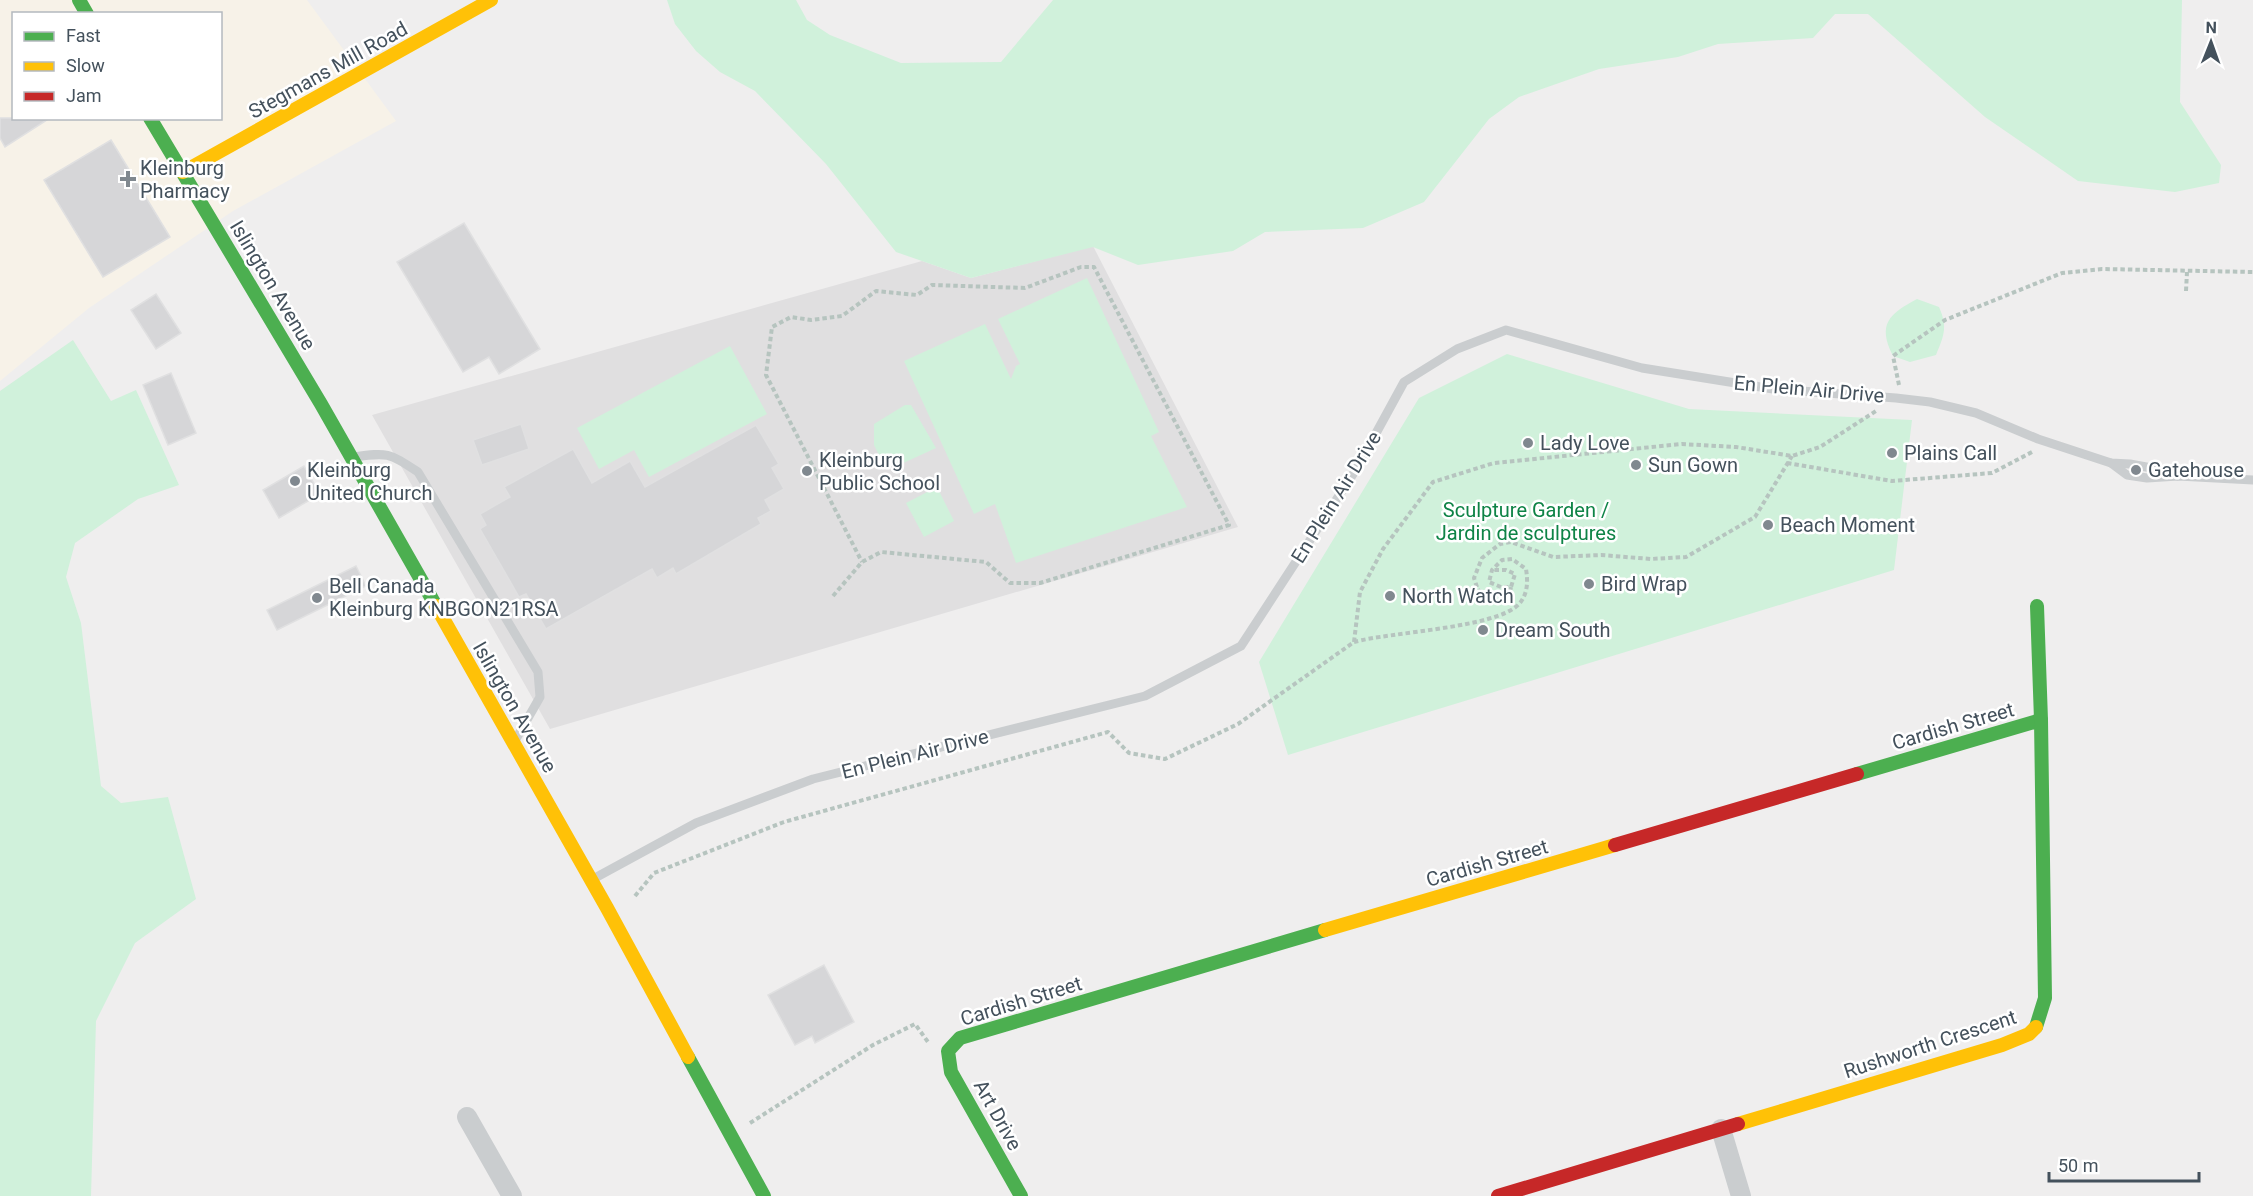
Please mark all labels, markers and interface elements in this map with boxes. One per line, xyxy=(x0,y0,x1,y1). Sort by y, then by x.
legend xyxy=(12,12,222,120)
north arrow xyxy=(2181,12,2241,72)
street label: Stegmans Mill Road xyxy=(244,16,412,124)
text: N xyxy=(2205,18,2217,37)
text: Fast xyxy=(66,25,101,46)
text: Slow xyxy=(66,55,105,76)
text: Jam xyxy=(66,85,102,106)
place label: Kleinburg Pharmacy xyxy=(140,156,230,203)
marker: Kleinburg Pharmacy xyxy=(121,172,135,186)
street label: Islington Avenue xyxy=(225,216,321,354)
street label: En Plein Air Drive xyxy=(1733,370,1885,408)
street label: En Plein Air Drive xyxy=(1286,427,1386,567)
place label: Lady Love xyxy=(1540,431,1630,455)
marker: Lady Love xyxy=(1521,436,1535,450)
place label: Plains Call xyxy=(1904,441,1997,465)
marker: Plains Call xyxy=(1885,446,1899,460)
place label: Kleinburg Public School xyxy=(819,448,940,495)
place label: Sun Gown xyxy=(1648,453,1738,477)
place label: Kleinburg United Church xyxy=(307,458,432,505)
marker: Sun Gown xyxy=(1629,458,1643,472)
place label: Gatehouse xyxy=(2148,458,2244,482)
marker: Gatehouse xyxy=(2129,463,2143,477)
marker: Kleinburg Public School xyxy=(800,464,814,478)
marker: Kleinburg United Church xyxy=(288,474,302,488)
park label: Sculpture Garden / Jardin de sculptures xyxy=(1436,498,1616,545)
place label: Beach Moment xyxy=(1780,513,1915,537)
marker: Beach Moment xyxy=(1761,518,1775,532)
place label: Bird Wrap xyxy=(1601,572,1687,596)
place label: Bell Canada Kleinburg KNBGON21RSA xyxy=(329,574,559,621)
marker: Bird Wrap xyxy=(1582,577,1596,591)
place label: North Watch xyxy=(1402,584,1514,608)
marker: North Watch xyxy=(1383,589,1397,603)
marker: Bell Canada Kleinburg KNBGON21RSA xyxy=(310,591,324,605)
place label: Dream South xyxy=(1495,618,1611,642)
marker: Dream South xyxy=(1476,623,1490,637)
street label: Islington Avenue xyxy=(468,637,562,777)
street label: Cardish Street xyxy=(1889,697,2017,755)
street label: En Plein Air Drive xyxy=(839,724,991,784)
street label: Cardish Street xyxy=(1423,834,1551,892)
street label: Cardish Street xyxy=(957,971,1085,1031)
street label: Rushworth Crescent xyxy=(1841,1005,2019,1083)
street label: Art Drive xyxy=(969,1076,1027,1154)
scale bar xyxy=(2049,1145,2199,1183)
text: 50 m xyxy=(2058,1155,2098,1176)

